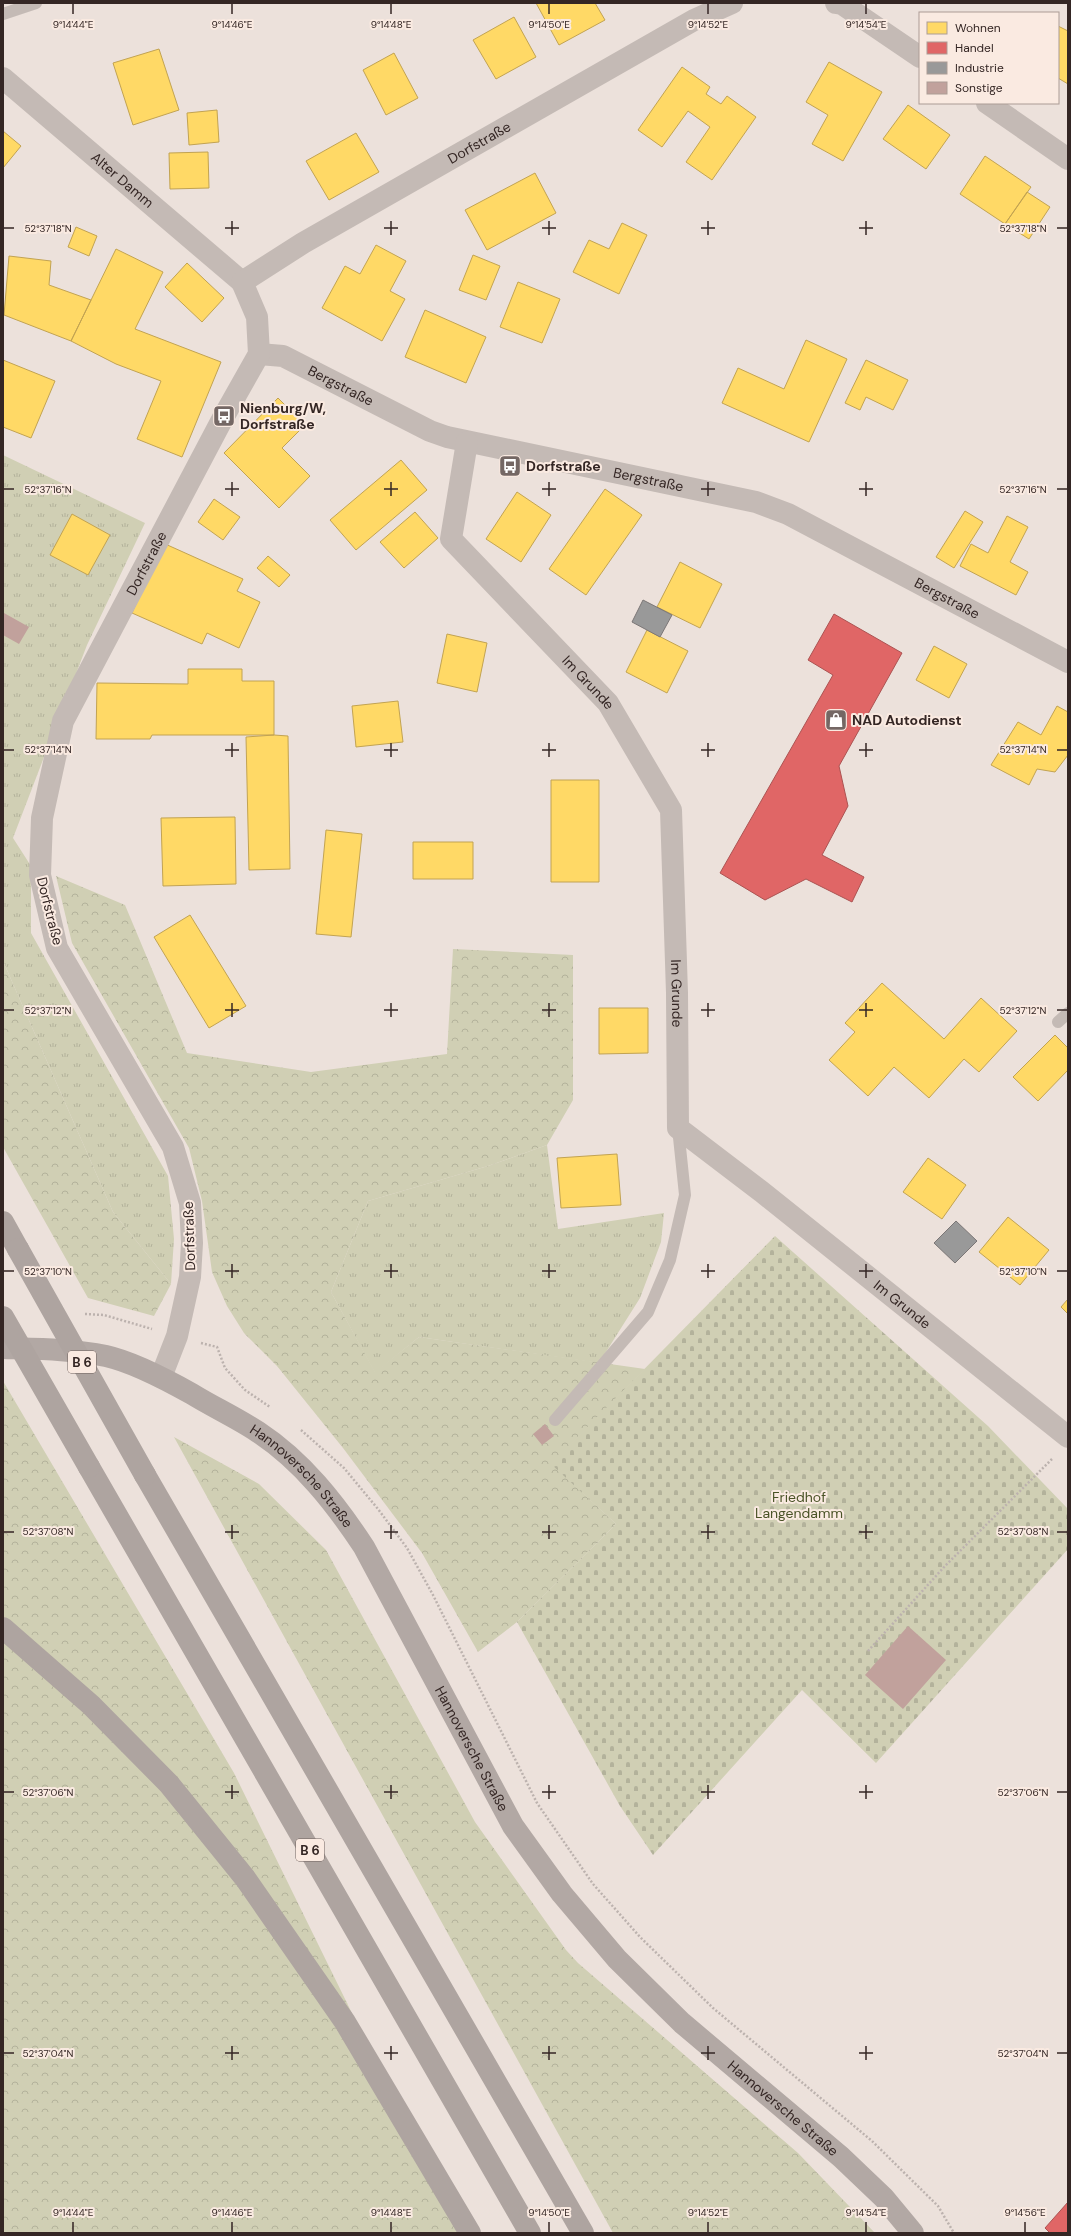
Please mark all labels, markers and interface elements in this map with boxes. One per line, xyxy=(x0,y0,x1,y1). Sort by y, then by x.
legend xyxy=(919,12,1059,104)
text: 9°14'44"E xyxy=(53,18,94,31)
text: 9°14'46"E xyxy=(212,18,253,31)
text: 9°14'48"E xyxy=(371,18,412,31)
text: 9°14'50"E xyxy=(528,18,570,31)
text: 9°14'52"E xyxy=(688,18,729,31)
text: 9°14'54"E xyxy=(846,18,887,31)
text: Wohnen xyxy=(955,20,1001,36)
text: Handel xyxy=(955,40,994,56)
text: Industrie xyxy=(955,60,1004,76)
text: Sonstige xyxy=(955,80,1003,96)
street label: Dorfstraße xyxy=(444,117,514,168)
street label: Alter Damm xyxy=(87,148,157,212)
text: 52°37'18"N xyxy=(24,222,72,235)
text: 52°37'18"N xyxy=(999,222,1047,235)
street label: Bergstraße xyxy=(305,361,377,410)
place label: Nienburg/W, Dorfstraße xyxy=(240,399,326,433)
bus stop icon: Nienburg/W, Dorfstraße xyxy=(211,403,237,429)
bus stop icon: Dorfstraße xyxy=(497,453,523,479)
place label: Dorfstraße xyxy=(526,457,601,475)
street label: Bergstraße xyxy=(612,463,685,496)
text: 52°37'16"N xyxy=(24,483,72,496)
text: 52°37'16"N xyxy=(999,483,1047,496)
street label: Dorfstraße xyxy=(122,528,171,598)
street label: Bergstraße xyxy=(911,573,983,623)
street label: Im Grunde xyxy=(558,652,619,713)
shop icon: NAD Autodienst xyxy=(823,707,849,733)
place label: NAD Autodienst xyxy=(852,711,962,729)
text: 52°37'14"N xyxy=(24,743,72,756)
text: 52°37'14"N xyxy=(999,743,1047,756)
street label: Dorfstraße xyxy=(33,875,67,947)
street label: Im Grunde xyxy=(667,959,686,1028)
text: 52°37'12"N xyxy=(25,1004,71,1017)
text: 52°37'12"N xyxy=(1000,1004,1046,1017)
street label: Dorfstraße xyxy=(179,1201,199,1271)
text: 52°37'10"N xyxy=(24,1265,72,1278)
text: 52°37'10"N xyxy=(999,1265,1047,1278)
street label: Im Grunde xyxy=(870,1276,935,1333)
road number: B 6 xyxy=(68,1351,96,1373)
street label: Hannoversche Straße xyxy=(247,1420,357,1531)
park label: Friedhof Langendamm xyxy=(755,1488,843,1522)
text: 52°37'08"N xyxy=(23,1525,73,1538)
text: 52°37'08"N xyxy=(998,1525,1048,1538)
street label: Hannoversche Straße xyxy=(431,1683,513,1815)
text: 52°37'06"N xyxy=(22,1786,74,1799)
text: 52°37'06"N xyxy=(997,1786,1049,1799)
road number: B 6 xyxy=(296,1839,324,1861)
text: 52°37'04"N xyxy=(23,2047,73,2060)
text: 52°37'04"N xyxy=(998,2047,1048,2060)
street label: Hannoversche Straße xyxy=(724,2056,842,2160)
text: 9°14'44"E xyxy=(53,2206,94,2219)
text: 9°14'46"E xyxy=(212,2206,253,2219)
text: 9°14'48"E xyxy=(371,2206,412,2219)
text: 9°14'50"E xyxy=(528,2206,570,2219)
text: 9°14'52"E xyxy=(688,2206,729,2219)
text: 9°14'54"E xyxy=(846,2206,887,2219)
text: 9°14'56"E xyxy=(1004,2206,1046,2219)

